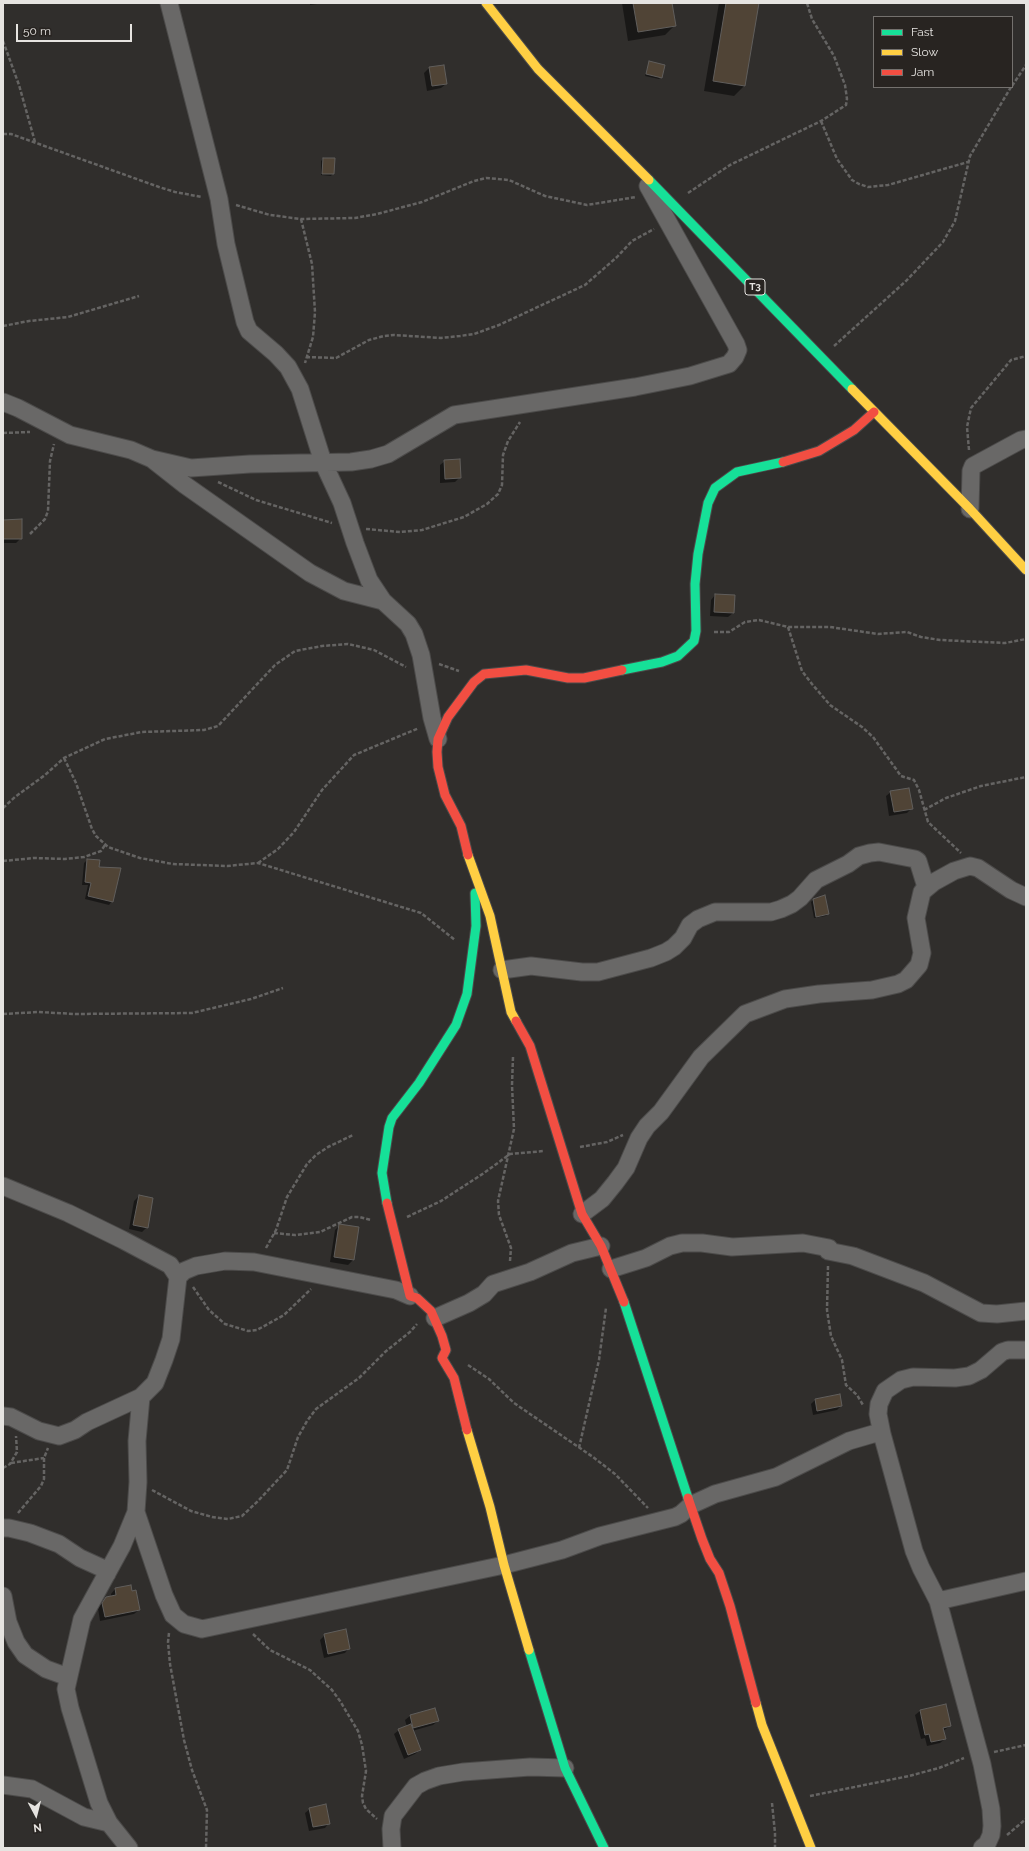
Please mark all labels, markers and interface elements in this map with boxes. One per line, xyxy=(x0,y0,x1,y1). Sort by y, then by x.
scale bar xyxy=(18,16,134,42)
legend xyxy=(873,16,1013,88)
text: 50 m xyxy=(23,24,51,38)
text: Fast xyxy=(911,25,934,39)
text: Slow xyxy=(911,45,938,59)
text: Jam xyxy=(911,65,934,79)
road number: T3 xyxy=(745,279,765,295)
north arrow xyxy=(16,1795,56,1835)
text: N xyxy=(33,1820,42,1834)

